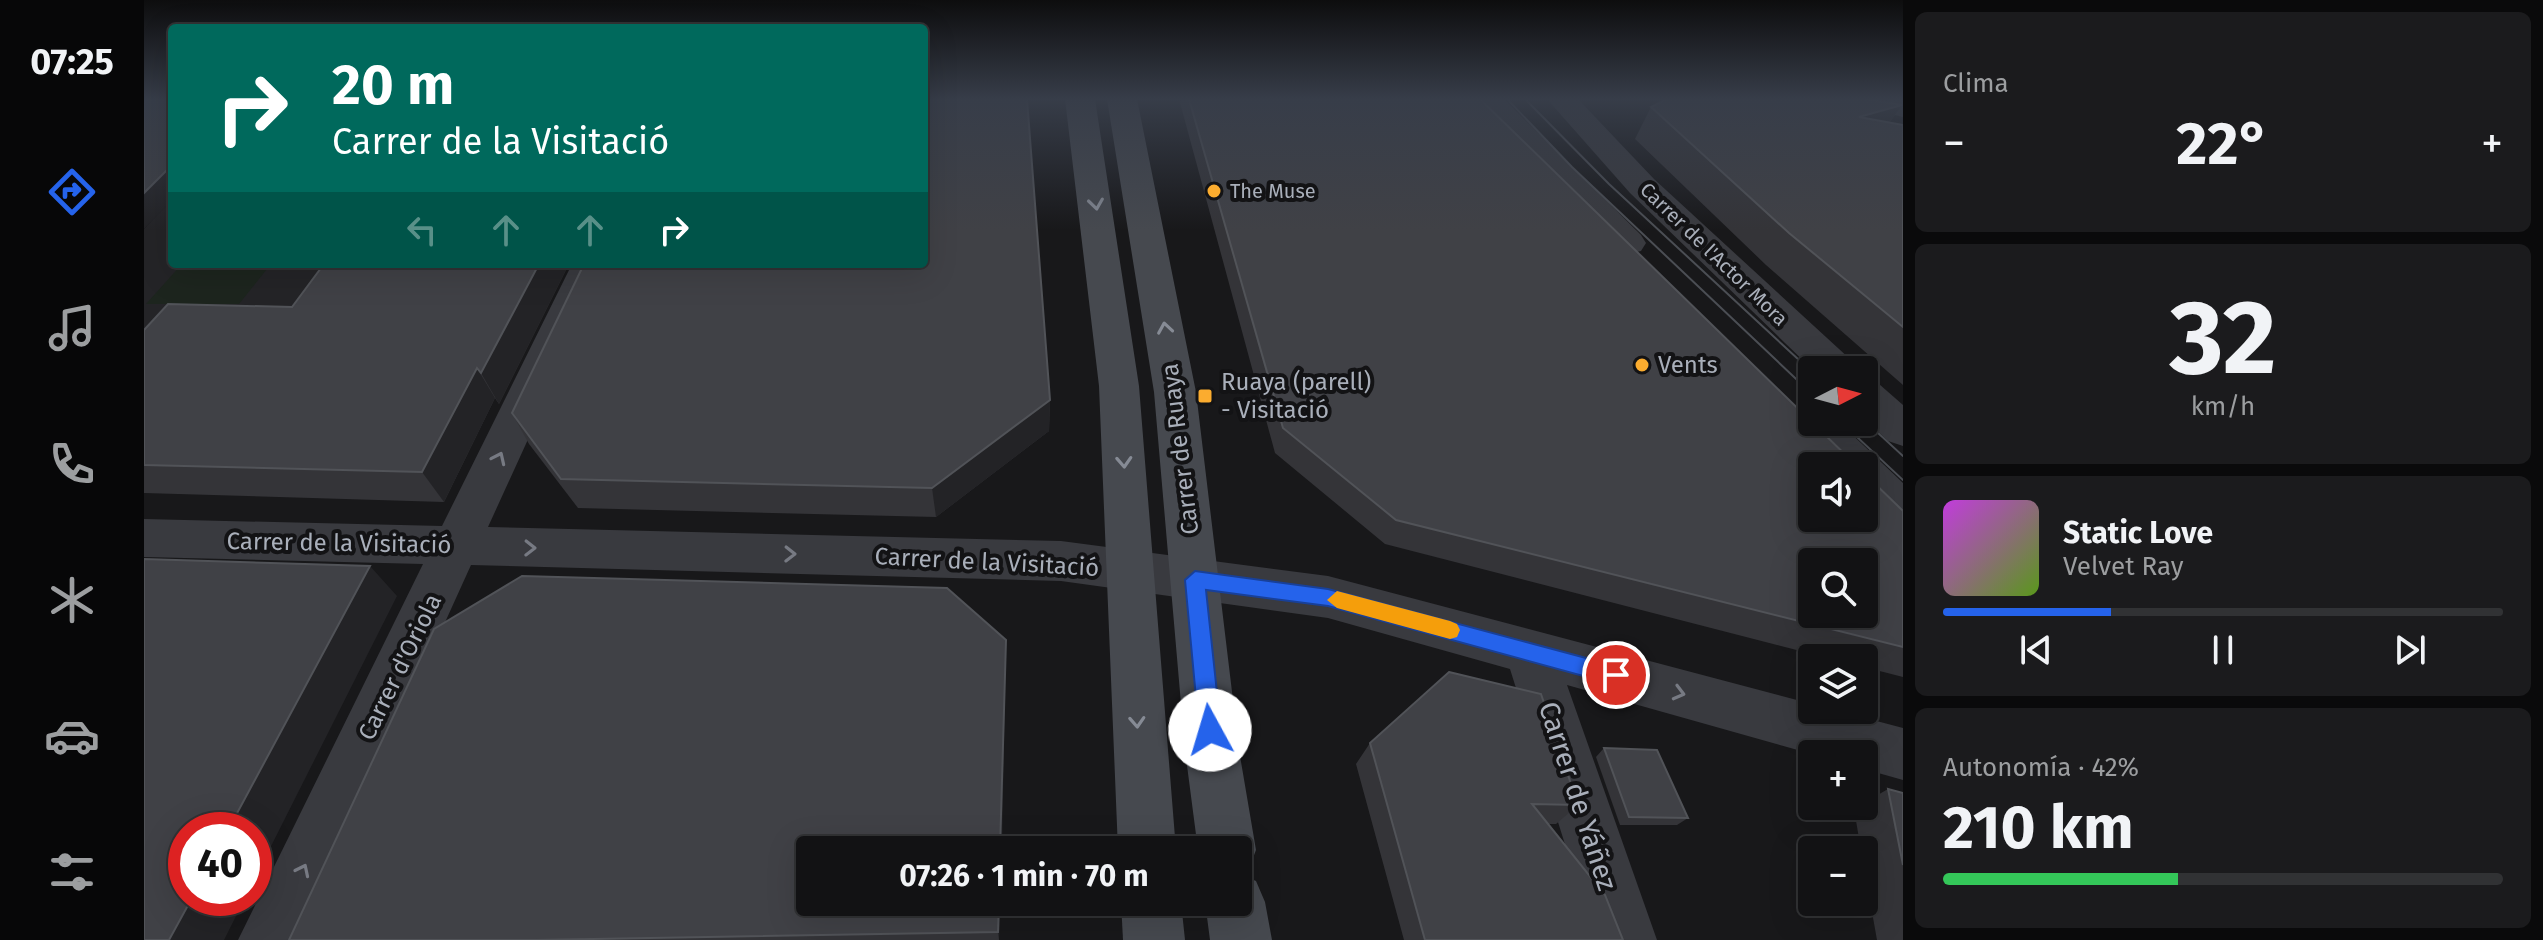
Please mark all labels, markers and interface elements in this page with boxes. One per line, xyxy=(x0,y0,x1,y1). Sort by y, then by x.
text: 07:25 xyxy=(30,40,114,84)
text: 20 m xyxy=(332,52,454,119)
icon: right xyxy=(200,56,304,160)
text: Clima xyxy=(1943,68,2009,99)
text: 22° xyxy=(2176,108,2270,180)
text: − xyxy=(1943,117,1965,170)
text: + xyxy=(2481,117,2503,170)
text: Carrer de la Visitació xyxy=(332,120,669,164)
icon: directions xyxy=(44,164,100,220)
street label: Carrer de l'Actor Mora xyxy=(1635,177,1793,331)
place label: The Muse xyxy=(1230,179,1316,203)
marker: The Muse xyxy=(1205,182,1223,200)
one-way arrow xyxy=(1087,197,1104,210)
icon: left xyxy=(400,208,444,252)
icon: ahead xyxy=(484,208,528,252)
icon: ahead xyxy=(568,208,612,252)
icon: right xyxy=(652,208,696,252)
text: 32 xyxy=(2170,276,2276,401)
icon: music xyxy=(44,300,100,356)
one-way arrow xyxy=(1157,321,1174,335)
place label: Vents xyxy=(1658,351,1718,379)
marker: Vents xyxy=(1633,356,1651,374)
north arrow xyxy=(1798,356,1878,436)
map controls xyxy=(1798,356,1878,916)
street label: Carrer de Ruaya xyxy=(1156,362,1204,536)
place label: Ruaya (parell) - Visitació xyxy=(1221,368,1371,424)
marker: Ruaya (parell) - Visitació xyxy=(1196,387,1214,405)
text: km/h xyxy=(2191,391,2255,422)
icon: phone xyxy=(44,436,100,492)
one-way arrow xyxy=(489,452,505,466)
button: sound xyxy=(1798,452,1878,532)
one-way arrow xyxy=(1115,456,1132,469)
text: Static Love xyxy=(2063,515,2213,551)
street label: Carrer de la Visitació xyxy=(226,527,452,559)
one-way arrow xyxy=(524,539,537,557)
street label: Carrer de la Visitació xyxy=(874,542,1100,582)
one-way arrow xyxy=(784,546,797,563)
button: search xyxy=(1798,548,1878,628)
text: Velvet Ray xyxy=(2063,551,2183,582)
icon: climate xyxy=(44,572,100,628)
street label: Carrer d'Oriola xyxy=(353,589,447,745)
icon: previous xyxy=(2014,628,2058,672)
icon: pause xyxy=(2201,628,2245,672)
icon: next xyxy=(2388,628,2432,672)
pin xyxy=(1582,641,1650,709)
button: layers xyxy=(1798,644,1878,724)
icon: arrive xyxy=(1594,653,1638,697)
one-way arrow xyxy=(1671,683,1685,700)
position arrow xyxy=(1168,688,1252,772)
street label: Carrer de Yáñez xyxy=(1532,697,1624,895)
icon: car xyxy=(44,708,100,764)
one-way arrow xyxy=(1128,716,1145,729)
button: + xyxy=(1798,740,1878,820)
text: Autonomía · 42% xyxy=(1943,752,2139,783)
text: 210 km xyxy=(1943,792,2134,864)
speed limit sign: 40 xyxy=(168,812,272,916)
button: − xyxy=(1798,836,1878,916)
icon: filters xyxy=(44,844,100,900)
text: 07:26 · 1 min · 70 m xyxy=(899,858,1149,894)
one-way arrow xyxy=(293,863,309,878)

